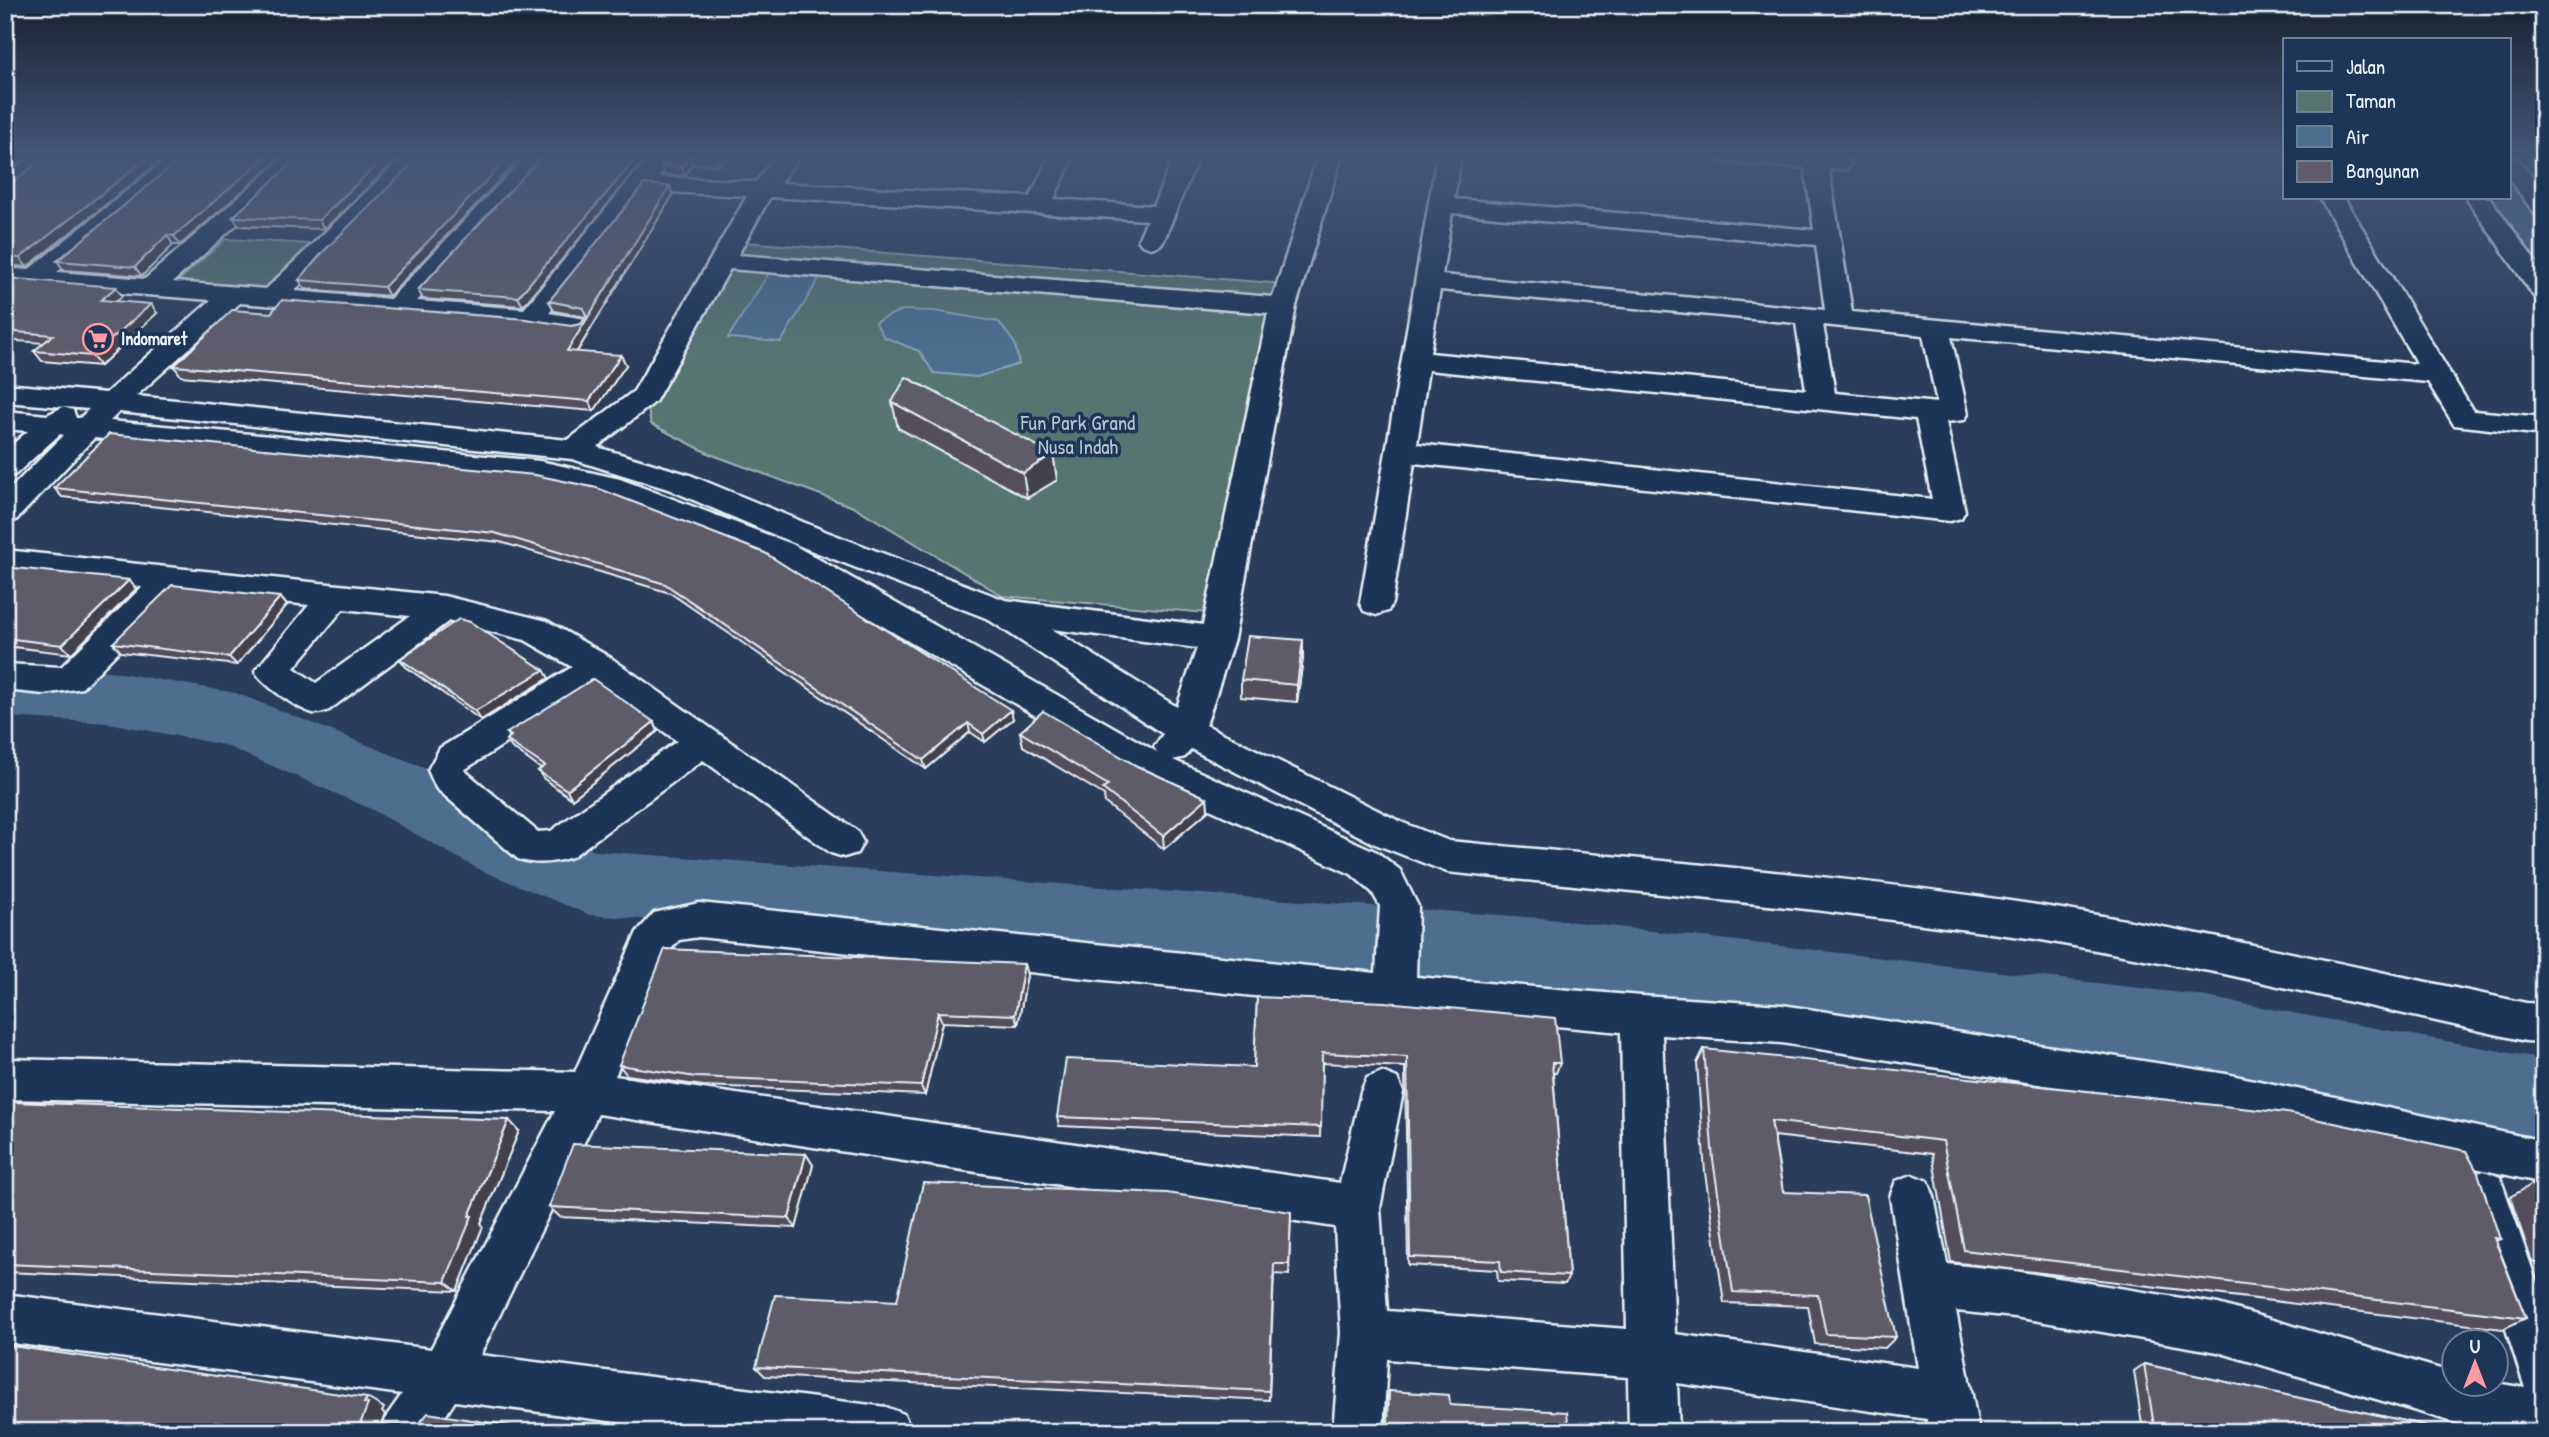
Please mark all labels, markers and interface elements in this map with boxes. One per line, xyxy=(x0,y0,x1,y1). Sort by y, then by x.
legend xyxy=(2283,38,2510,200)
text: Jalan xyxy=(2346,52,2385,81)
text: Taman xyxy=(2346,86,2396,115)
text: Air xyxy=(2346,122,2369,151)
text: Bangunan xyxy=(2346,156,2419,185)
supermarket icon: Indomaret xyxy=(81,322,115,356)
place label: Indomaret xyxy=(121,326,188,351)
park label: Fun Park Grand Nusa Indah xyxy=(1020,408,1135,461)
north arrow xyxy=(2440,1328,2510,1398)
text: U xyxy=(2470,1333,2481,1359)

